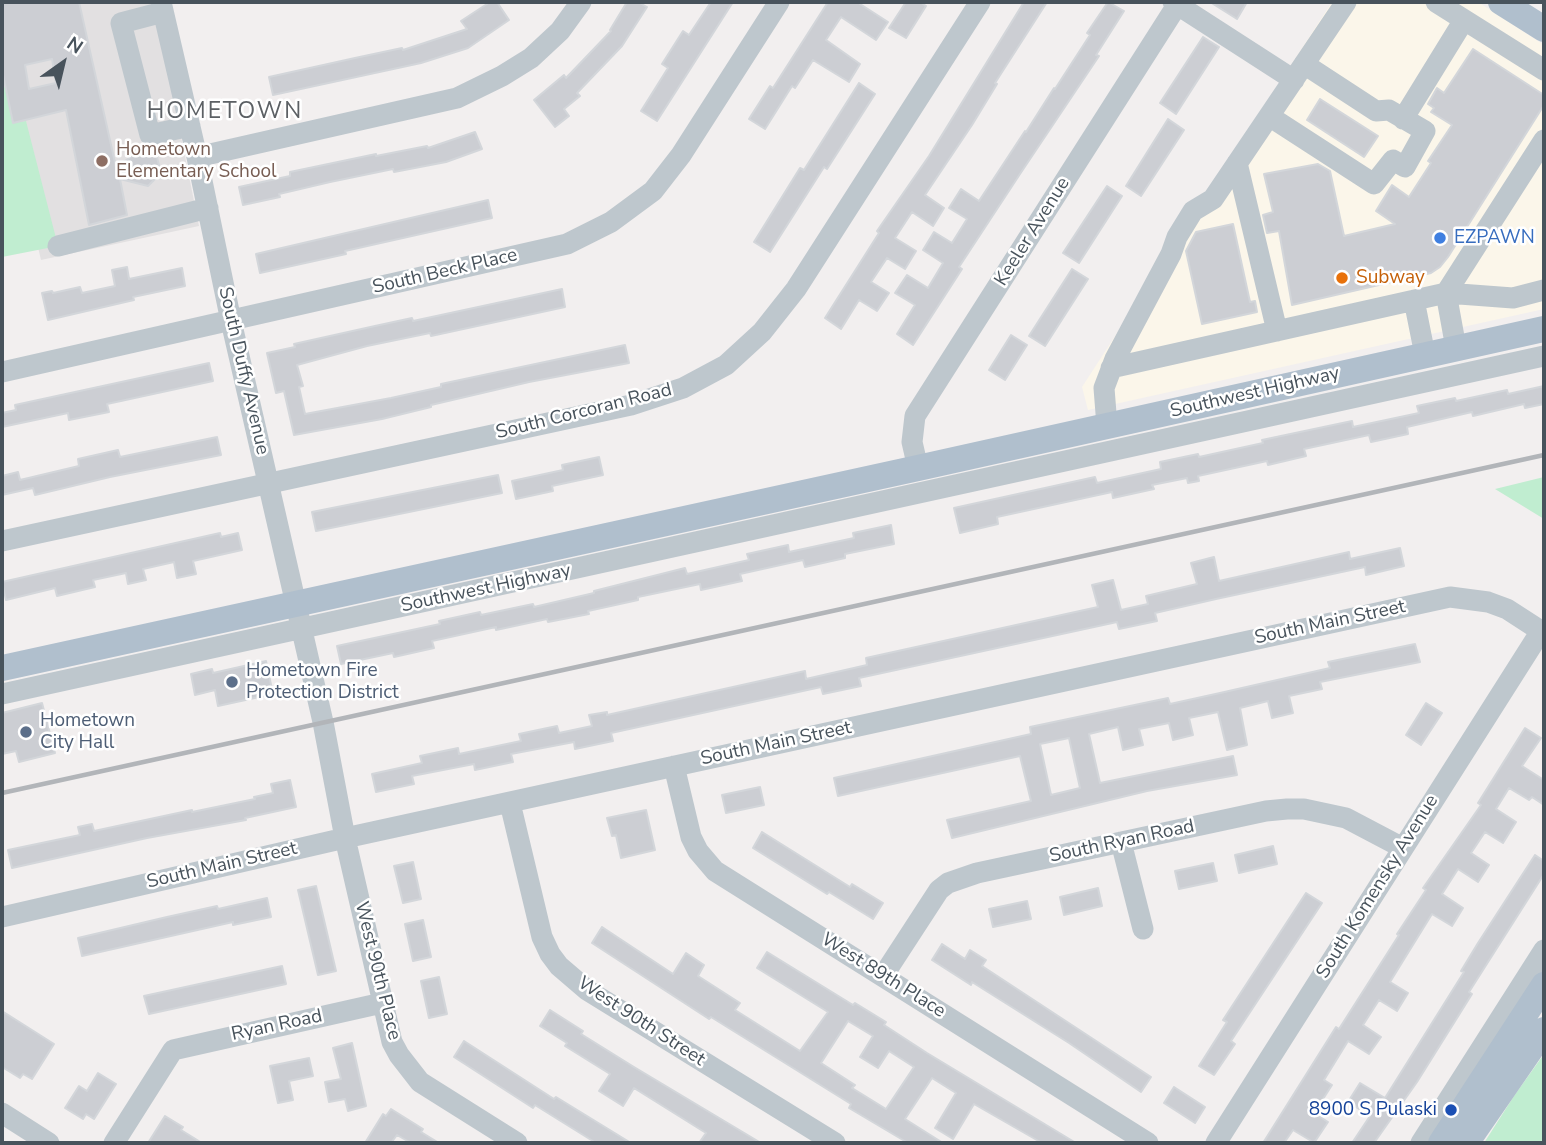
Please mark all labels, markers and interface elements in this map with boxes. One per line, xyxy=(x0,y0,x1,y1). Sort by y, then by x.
north arrow xyxy=(28,28,98,98)
text: N xyxy=(62,31,88,60)
district label: HOMETOWN xyxy=(148,98,302,126)
place label: Hometown Elementary School xyxy=(116,139,277,183)
marker: Hometown Elementary School xyxy=(94,153,110,169)
street label: Keeler Avenue xyxy=(991,173,1075,291)
place label: EZPAWN xyxy=(1454,227,1535,249)
marker: EZPAWN xyxy=(1432,230,1448,246)
street label: South Beck Place xyxy=(370,244,520,300)
place label: Subway xyxy=(1356,267,1425,289)
marker: Subway xyxy=(1334,270,1350,286)
street label: South Duffy Avenue xyxy=(213,285,273,457)
street label: Southwest Highway xyxy=(1168,362,1342,424)
street label: South Corcoran Road xyxy=(494,379,674,445)
street label: Southwest Highway xyxy=(399,560,573,618)
street label: South Main Street xyxy=(1253,596,1407,650)
place label: Hometown Fire Protection District xyxy=(246,660,399,704)
marker: Hometown Fire Protection District xyxy=(224,674,240,690)
place label: Hometown City Hall xyxy=(40,710,135,754)
street label: South Main Street xyxy=(699,717,853,771)
marker: Hometown City Hall xyxy=(18,724,34,740)
street label: South Komensky Avenue xyxy=(1312,791,1444,983)
street label: South Ryan Road xyxy=(1048,816,1196,868)
street label: South Main Street xyxy=(145,838,299,894)
street label: West 90th Place xyxy=(349,899,405,1043)
street label: West 89th Place xyxy=(817,929,949,1023)
street label: West 90th Street xyxy=(573,972,709,1072)
street label: Ryan Road xyxy=(230,1005,324,1047)
place label: 8900 S Pulaski xyxy=(1309,1099,1437,1121)
marker: 8900 S Pulaski xyxy=(1443,1102,1459,1118)

